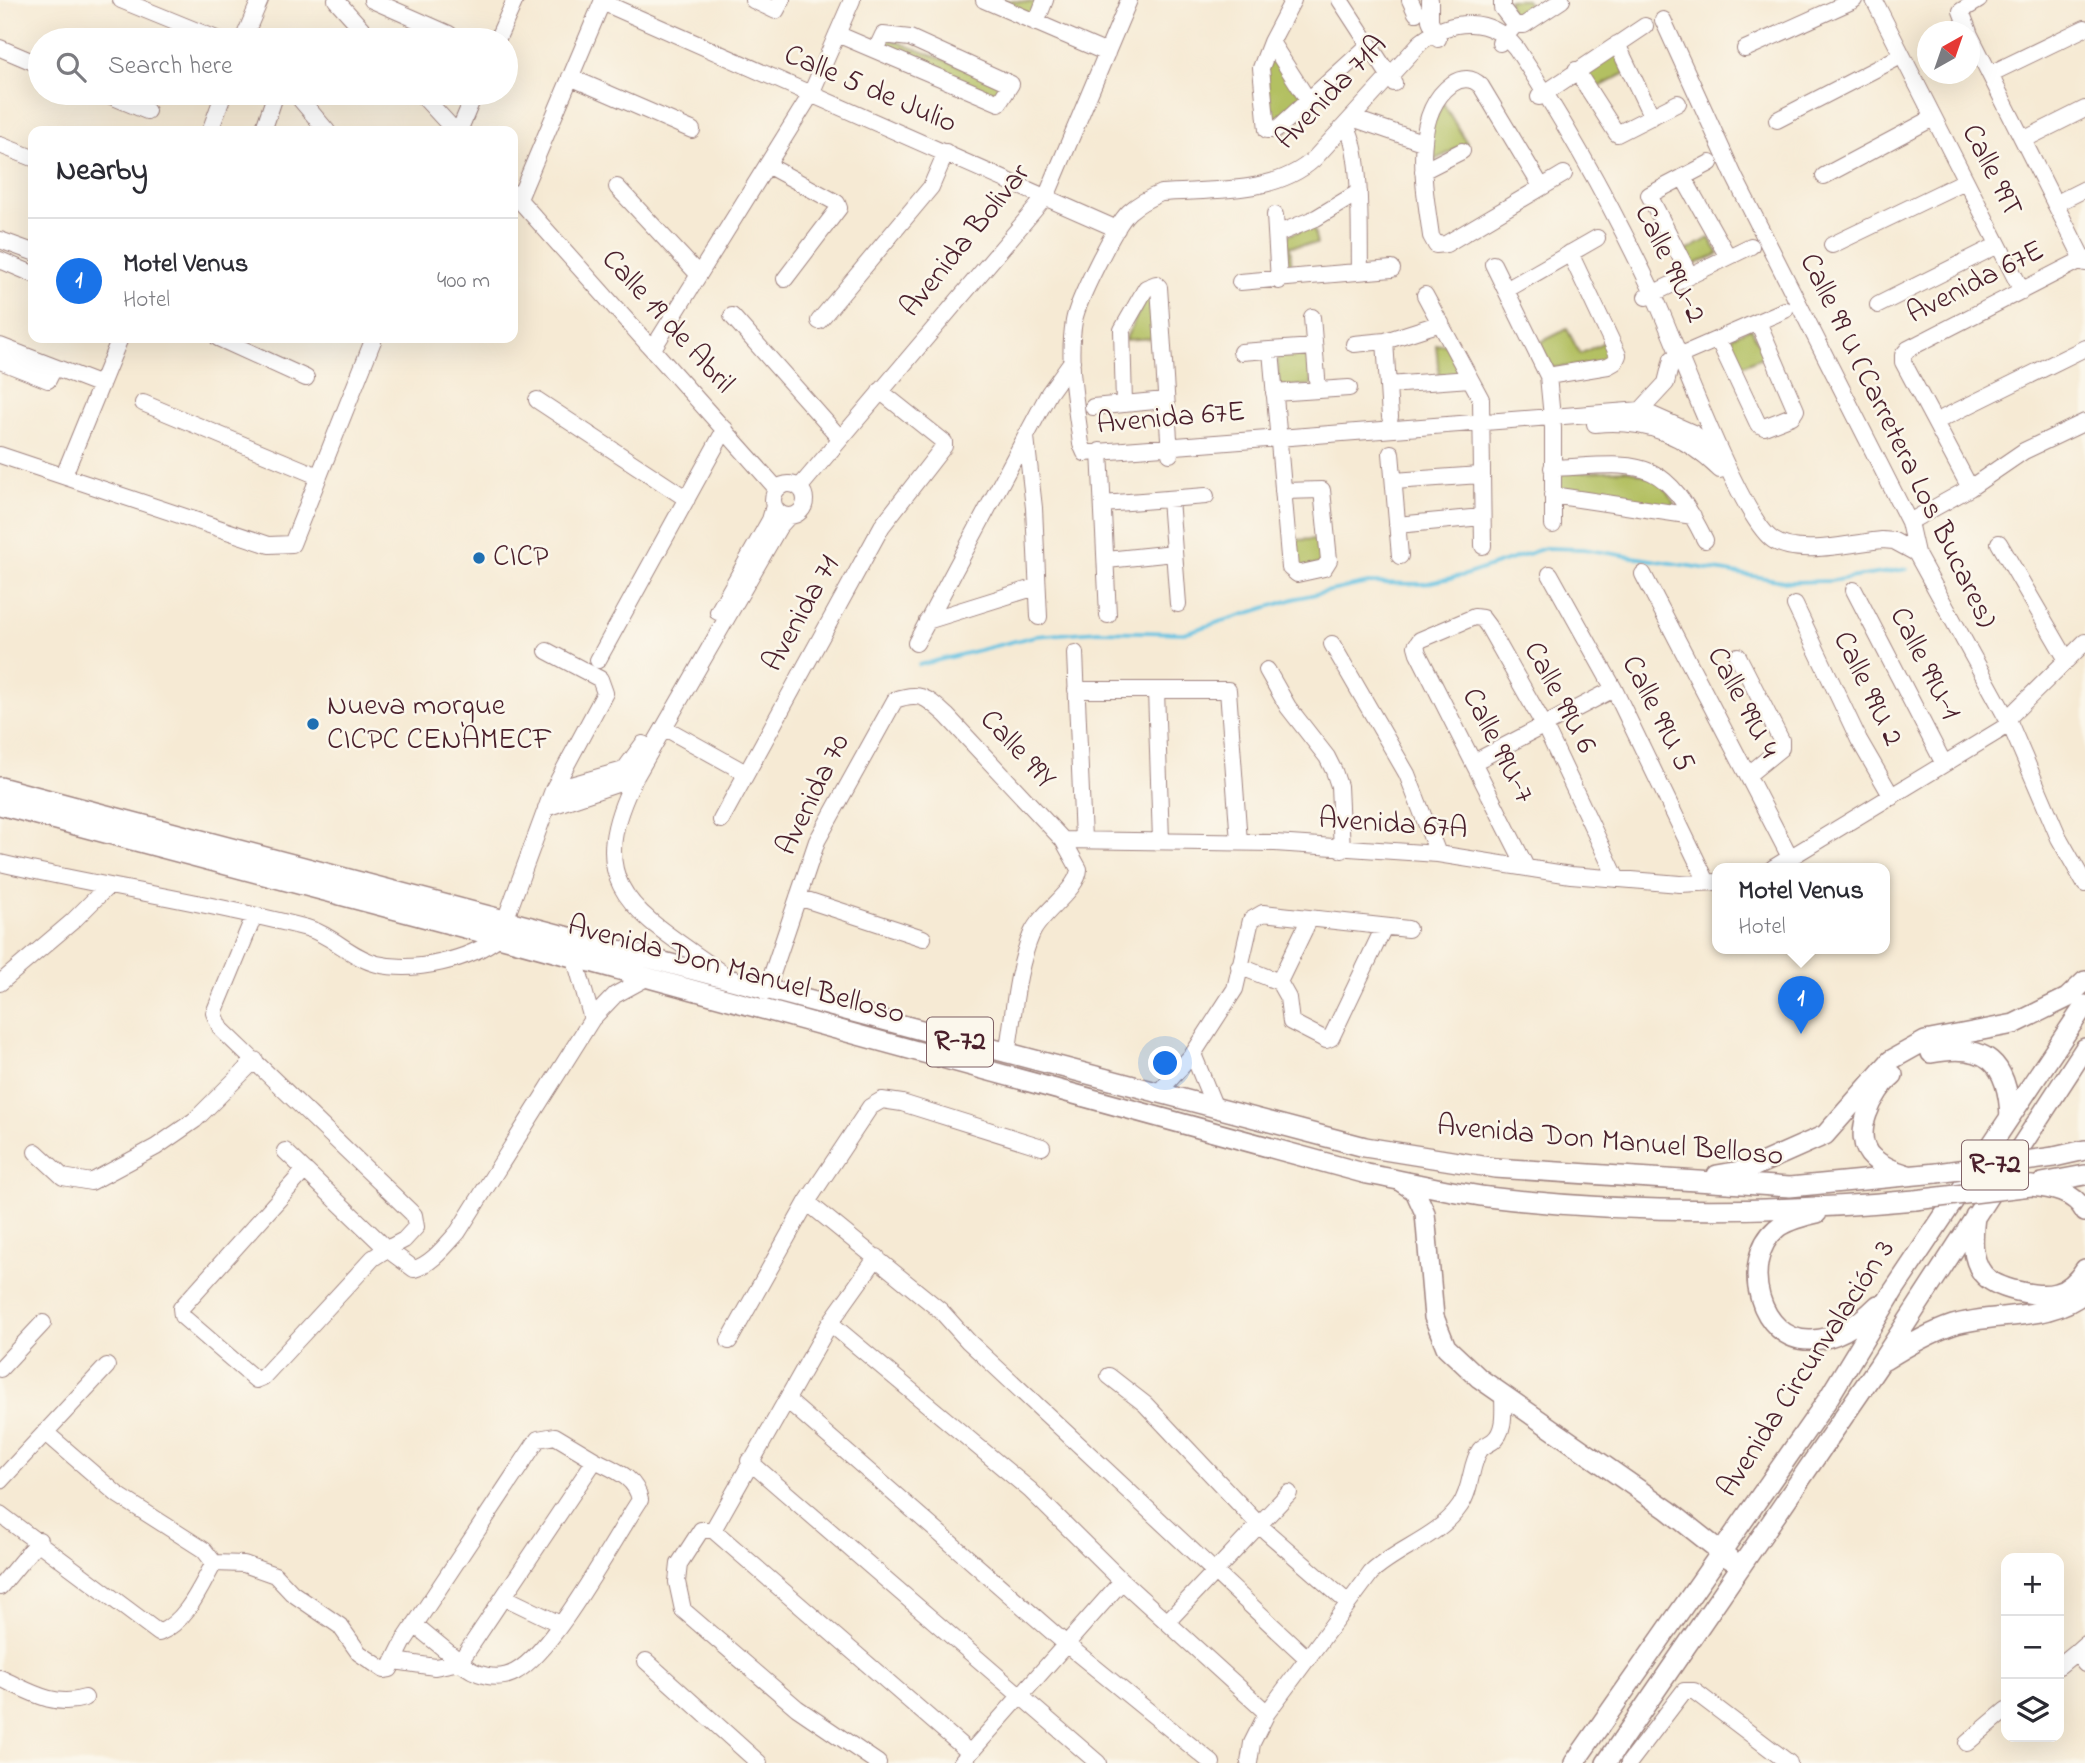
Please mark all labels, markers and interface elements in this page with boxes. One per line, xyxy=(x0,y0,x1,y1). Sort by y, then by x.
north arrow xyxy=(1917,21,1980,84)
street label: Avenida 71A xyxy=(1266,25,1398,161)
search box xyxy=(28,28,518,105)
street label: Calle 5 de Julio xyxy=(777,34,963,146)
icon: search xyxy=(52,48,90,86)
text: Search here xyxy=(108,48,233,86)
street label: Calle 99T xyxy=(1949,117,2033,225)
text: Nearby xyxy=(56,150,148,194)
street label: Avenida Bolivar xyxy=(890,154,1043,328)
street label: Calle 99U-2 xyxy=(1621,197,1717,331)
street label: Avenida 67E xyxy=(1900,230,2052,336)
street label: Calle 19 de Abril xyxy=(590,240,744,404)
text: Motel Venus xyxy=(123,246,248,284)
street label: Calle 99 U (Carretera Los Bucares) xyxy=(1787,246,2007,636)
text: 1 xyxy=(75,265,83,298)
text: 400 m xyxy=(437,265,490,298)
text: Hotel xyxy=(123,284,170,317)
street label: Avenida 67E xyxy=(1095,391,1247,447)
place label: CICP xyxy=(493,536,549,580)
street label: Avenida 71 xyxy=(752,548,852,680)
marker: CICP xyxy=(471,550,487,566)
street label: Calle 99U-1 xyxy=(1877,600,1971,728)
street label: Calle 99U 2 xyxy=(1820,624,1914,754)
street label: Calle 99U 6 xyxy=(1511,634,1607,762)
street label: Calle 99U 4 xyxy=(1694,639,1790,767)
street label: Calle 99U 5 xyxy=(1609,648,1705,780)
street label: Calle 99U-7 xyxy=(1449,681,1545,811)
place label: Nueva morgue CICPC CENAMECF xyxy=(327,685,552,763)
street label: Calle 99Y xyxy=(968,700,1066,800)
marker: Nueva morgue CICPC CENAMECF xyxy=(305,716,321,732)
street label: Avenida 70 xyxy=(766,727,862,863)
street label: Avenida 67A xyxy=(1317,798,1469,852)
popup xyxy=(1712,863,1890,954)
text: Motel Venus xyxy=(1738,873,1864,911)
street label: Avenida Don Manuel Belloso xyxy=(562,905,910,1037)
text: Hotel xyxy=(1738,911,1786,944)
pin: 1 xyxy=(1778,976,1824,1034)
road number: R-72 xyxy=(927,1018,993,1066)
your location xyxy=(1148,1046,1182,1080)
street label: Avenida Don Manuel Belloso xyxy=(1435,1105,1785,1179)
road number: R-72 xyxy=(1962,1140,2028,1190)
street label: Avenida Circunvalación 3 xyxy=(1707,1231,1907,1507)
map controls xyxy=(2001,1553,2064,1742)
button: + xyxy=(2001,1553,2064,1616)
button: − xyxy=(2001,1616,2064,1679)
button: layers xyxy=(2001,1679,2064,1742)

